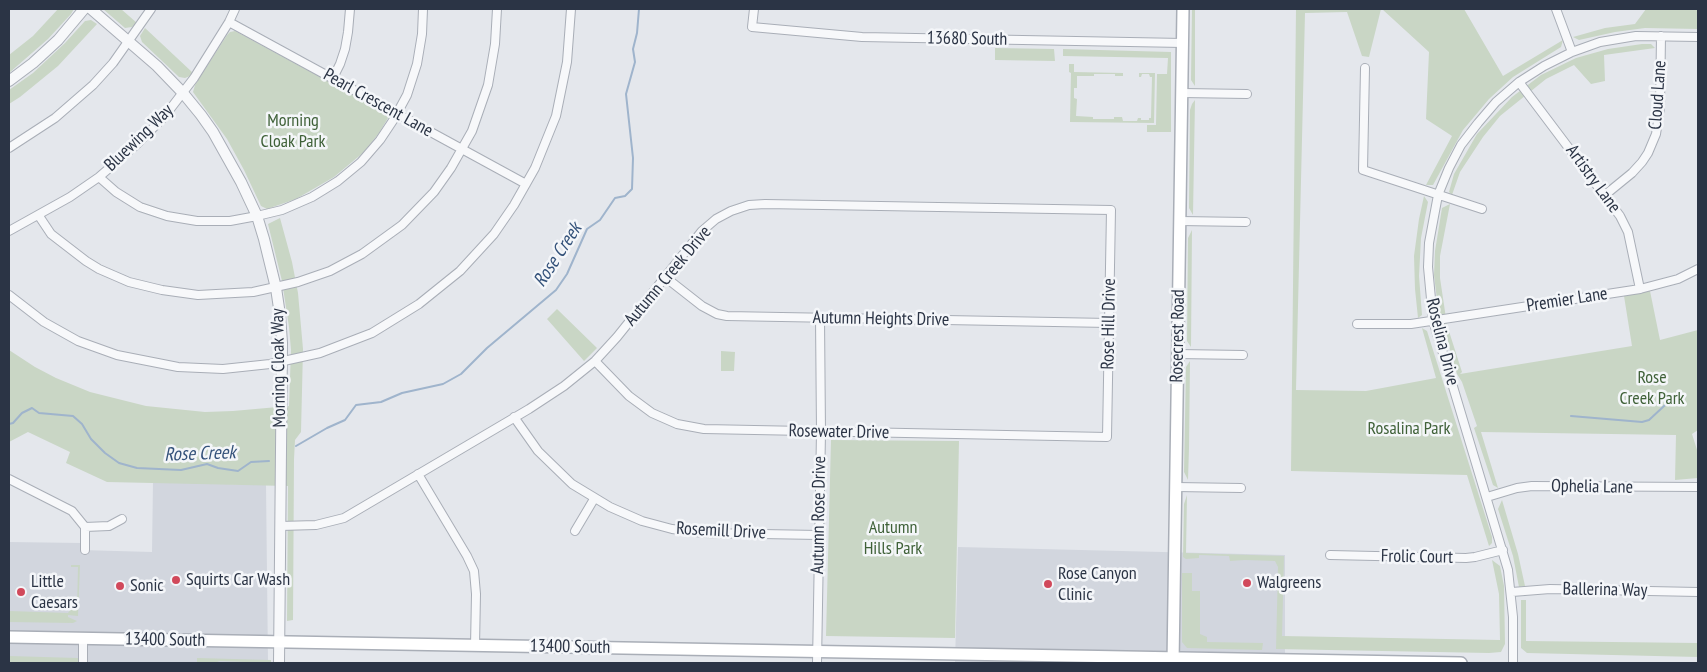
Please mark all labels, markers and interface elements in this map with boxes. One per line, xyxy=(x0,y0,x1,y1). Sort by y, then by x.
street label: 13680 South xyxy=(927,27,1007,51)
street label: Cloud Lane xyxy=(1645,60,1671,130)
street label: Pearl Crescent Lane xyxy=(320,64,436,142)
street label: Bluewing Way xyxy=(100,100,178,176)
park label: Morning Cloak Park xyxy=(261,110,325,152)
street label: Artistry Lane xyxy=(1561,141,1625,217)
water label: Rose Creek xyxy=(529,219,587,291)
street label: Autumn Creek Drive xyxy=(620,222,716,330)
street label: Rose Hill Drive xyxy=(1097,278,1121,370)
street label: Premier Lane xyxy=(1525,283,1609,317)
street label: Rosecrest Road xyxy=(1166,289,1190,383)
street label: Roselina Drive xyxy=(1421,296,1463,388)
street label: Autumn Heights Drive xyxy=(812,307,950,331)
street label: Morning Cloak Way xyxy=(267,308,291,428)
park label: Rose Creek Park xyxy=(1619,367,1685,409)
park label: Rosalina Park xyxy=(1368,418,1450,440)
street label: Rosewater Drive xyxy=(789,420,889,444)
water label: Rose Creek xyxy=(164,441,236,467)
street label: Autumn Rose Drive xyxy=(807,456,831,574)
street label: Ophelia Lane xyxy=(1551,475,1633,499)
park label: Autumn Hills Park xyxy=(864,517,922,560)
street label: Rosemill Drive xyxy=(676,518,766,544)
street label: Frolic Court xyxy=(1381,546,1453,568)
place label: Rose Canyon Clinic xyxy=(1058,563,1137,606)
place label: Squirts Car Wash xyxy=(186,569,290,591)
place label: Little Caesars xyxy=(31,571,78,614)
place label: Walgreens xyxy=(1257,572,1321,594)
marker: Squirts Car Wash xyxy=(170,574,182,586)
place label: Sonic xyxy=(130,575,164,597)
marker: Walgreens xyxy=(1241,577,1253,589)
marker: Rose Canyon Clinic xyxy=(1042,578,1054,590)
street label: Ballerina Way xyxy=(1562,578,1648,602)
marker: Sonic xyxy=(114,580,126,592)
marker: Little Caesars xyxy=(15,586,27,598)
street label: 13400 South xyxy=(125,628,205,652)
street label: 13400 South xyxy=(530,635,610,659)

